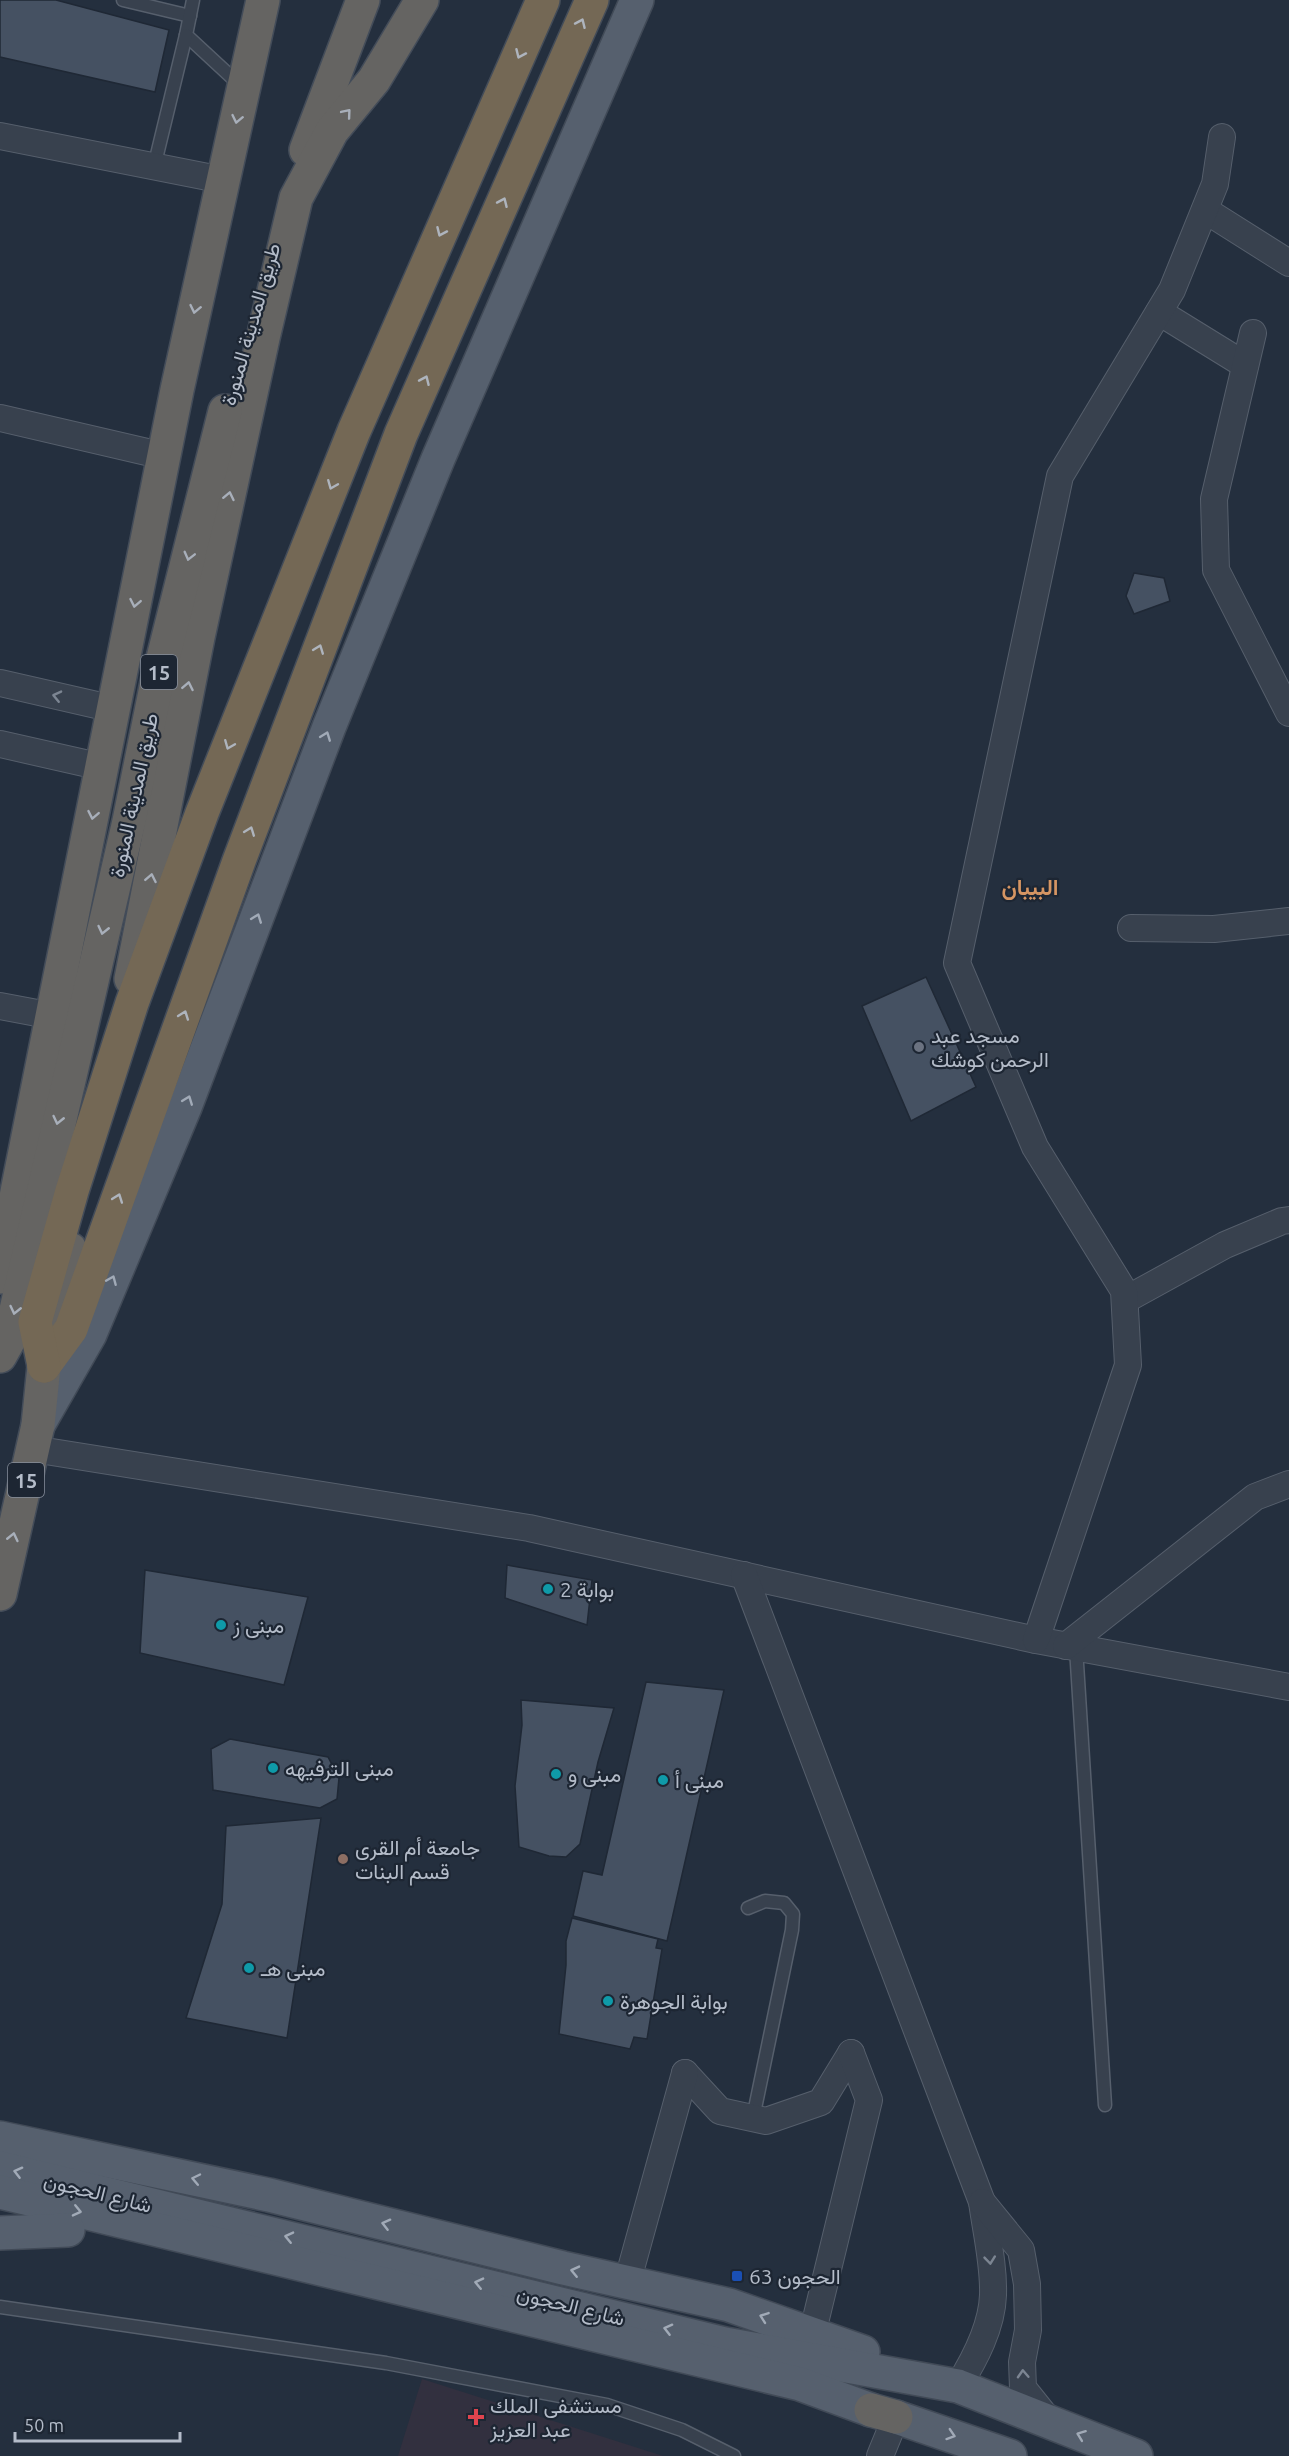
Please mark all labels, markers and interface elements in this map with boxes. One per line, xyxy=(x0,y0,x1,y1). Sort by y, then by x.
one-way arrow xyxy=(574,18,586,29)
one-way arrow xyxy=(515,47,527,58)
one-way arrow xyxy=(340,109,351,120)
one-way arrow xyxy=(231,113,244,123)
one-way arrow xyxy=(496,197,508,208)
one-way arrow xyxy=(436,226,448,237)
street label: طريق المدينة المنورة xyxy=(215,240,287,408)
one-way arrow xyxy=(189,304,202,314)
one-way arrow xyxy=(417,376,429,387)
one-way arrow xyxy=(327,479,339,490)
one-way arrow xyxy=(222,491,235,501)
one-way arrow xyxy=(183,551,196,561)
one-way arrow xyxy=(129,598,142,608)
one-way arrow xyxy=(312,644,325,655)
road number: 15 xyxy=(141,655,177,689)
one-way arrow xyxy=(181,682,194,692)
one-way arrow xyxy=(52,691,62,704)
street label: طريق المدينة المنورة xyxy=(104,711,164,880)
one-way arrow xyxy=(319,731,331,742)
one-way arrow xyxy=(224,739,237,749)
one-way arrow xyxy=(87,810,100,820)
one-way arrow xyxy=(243,826,255,837)
one-way arrow xyxy=(144,873,157,883)
district label: البيبان xyxy=(1002,874,1058,901)
one-way arrow xyxy=(250,913,262,924)
one-way arrow xyxy=(97,925,110,935)
one-way arrow xyxy=(176,1010,189,1021)
place label: مسجد عبد الرحمن كوشك xyxy=(931,1023,1049,1073)
marker: مسجد عبد الرحمن كوشك xyxy=(912,1040,926,1054)
one-way arrow xyxy=(180,1095,193,1106)
one-way arrow xyxy=(52,1115,65,1125)
one-way arrow xyxy=(111,1193,123,1204)
one-way arrow xyxy=(105,1275,117,1286)
one-way arrow xyxy=(10,1305,23,1315)
road number: 15 xyxy=(8,1463,44,1497)
one-way arrow xyxy=(6,1532,19,1542)
place label: بوابة 2 xyxy=(560,1577,614,1603)
marker: بوابة 2 xyxy=(541,1582,555,1596)
place label: مبنى ز xyxy=(232,1613,284,1639)
marker: مبنى ز xyxy=(214,1618,228,1632)
place label: مبنى الترفيهه xyxy=(285,1756,394,1782)
marker: مبنى الترفيهه xyxy=(266,1761,280,1775)
place label: مبنى و xyxy=(568,1762,621,1788)
marker: مبنى و xyxy=(549,1767,563,1781)
place label: مبنى أ xyxy=(675,1768,724,1793)
marker: مبنى أ xyxy=(656,1773,670,1787)
place label: جامعة أم القرى قسم البنات xyxy=(355,1835,480,1886)
marker: جامعة أم القرى قسم البنات xyxy=(336,1852,350,1866)
place label: مبنى هـ xyxy=(260,1956,325,1981)
marker: مبنى هـ xyxy=(242,1961,256,1975)
place label: بوابة الجوهرة xyxy=(620,1989,728,2015)
marker: بوابة الجوهرة xyxy=(601,1994,615,2008)
one-way arrow xyxy=(13,2167,23,2180)
street label: شارع الحجون xyxy=(41,2167,154,2220)
one-way arrow xyxy=(192,2174,202,2187)
one-way arrow xyxy=(72,2204,82,2217)
one-way arrow xyxy=(381,2218,391,2231)
one-way arrow xyxy=(284,2232,294,2245)
one-way arrow xyxy=(983,2255,996,2264)
place label: الحجون 63 xyxy=(749,2264,841,2290)
one-way arrow xyxy=(571,2265,581,2278)
marker: الحجون 63 xyxy=(730,2269,744,2283)
one-way arrow xyxy=(474,2277,484,2290)
street label: شارع الحجون xyxy=(514,2280,627,2333)
one-way arrow xyxy=(760,2312,770,2325)
one-way arrow xyxy=(663,2324,673,2337)
one-way arrow xyxy=(1016,2369,1029,2378)
place label: مستشفى الملك عبد العزيز xyxy=(489,2393,622,2443)
scale bar xyxy=(15,2405,180,2443)
marker: مستشفى الملك عبد العزيز xyxy=(467,2408,485,2426)
text: 50 m xyxy=(24,2415,64,2435)
one-way arrow xyxy=(945,2428,956,2441)
one-way arrow xyxy=(1077,2429,1087,2442)

